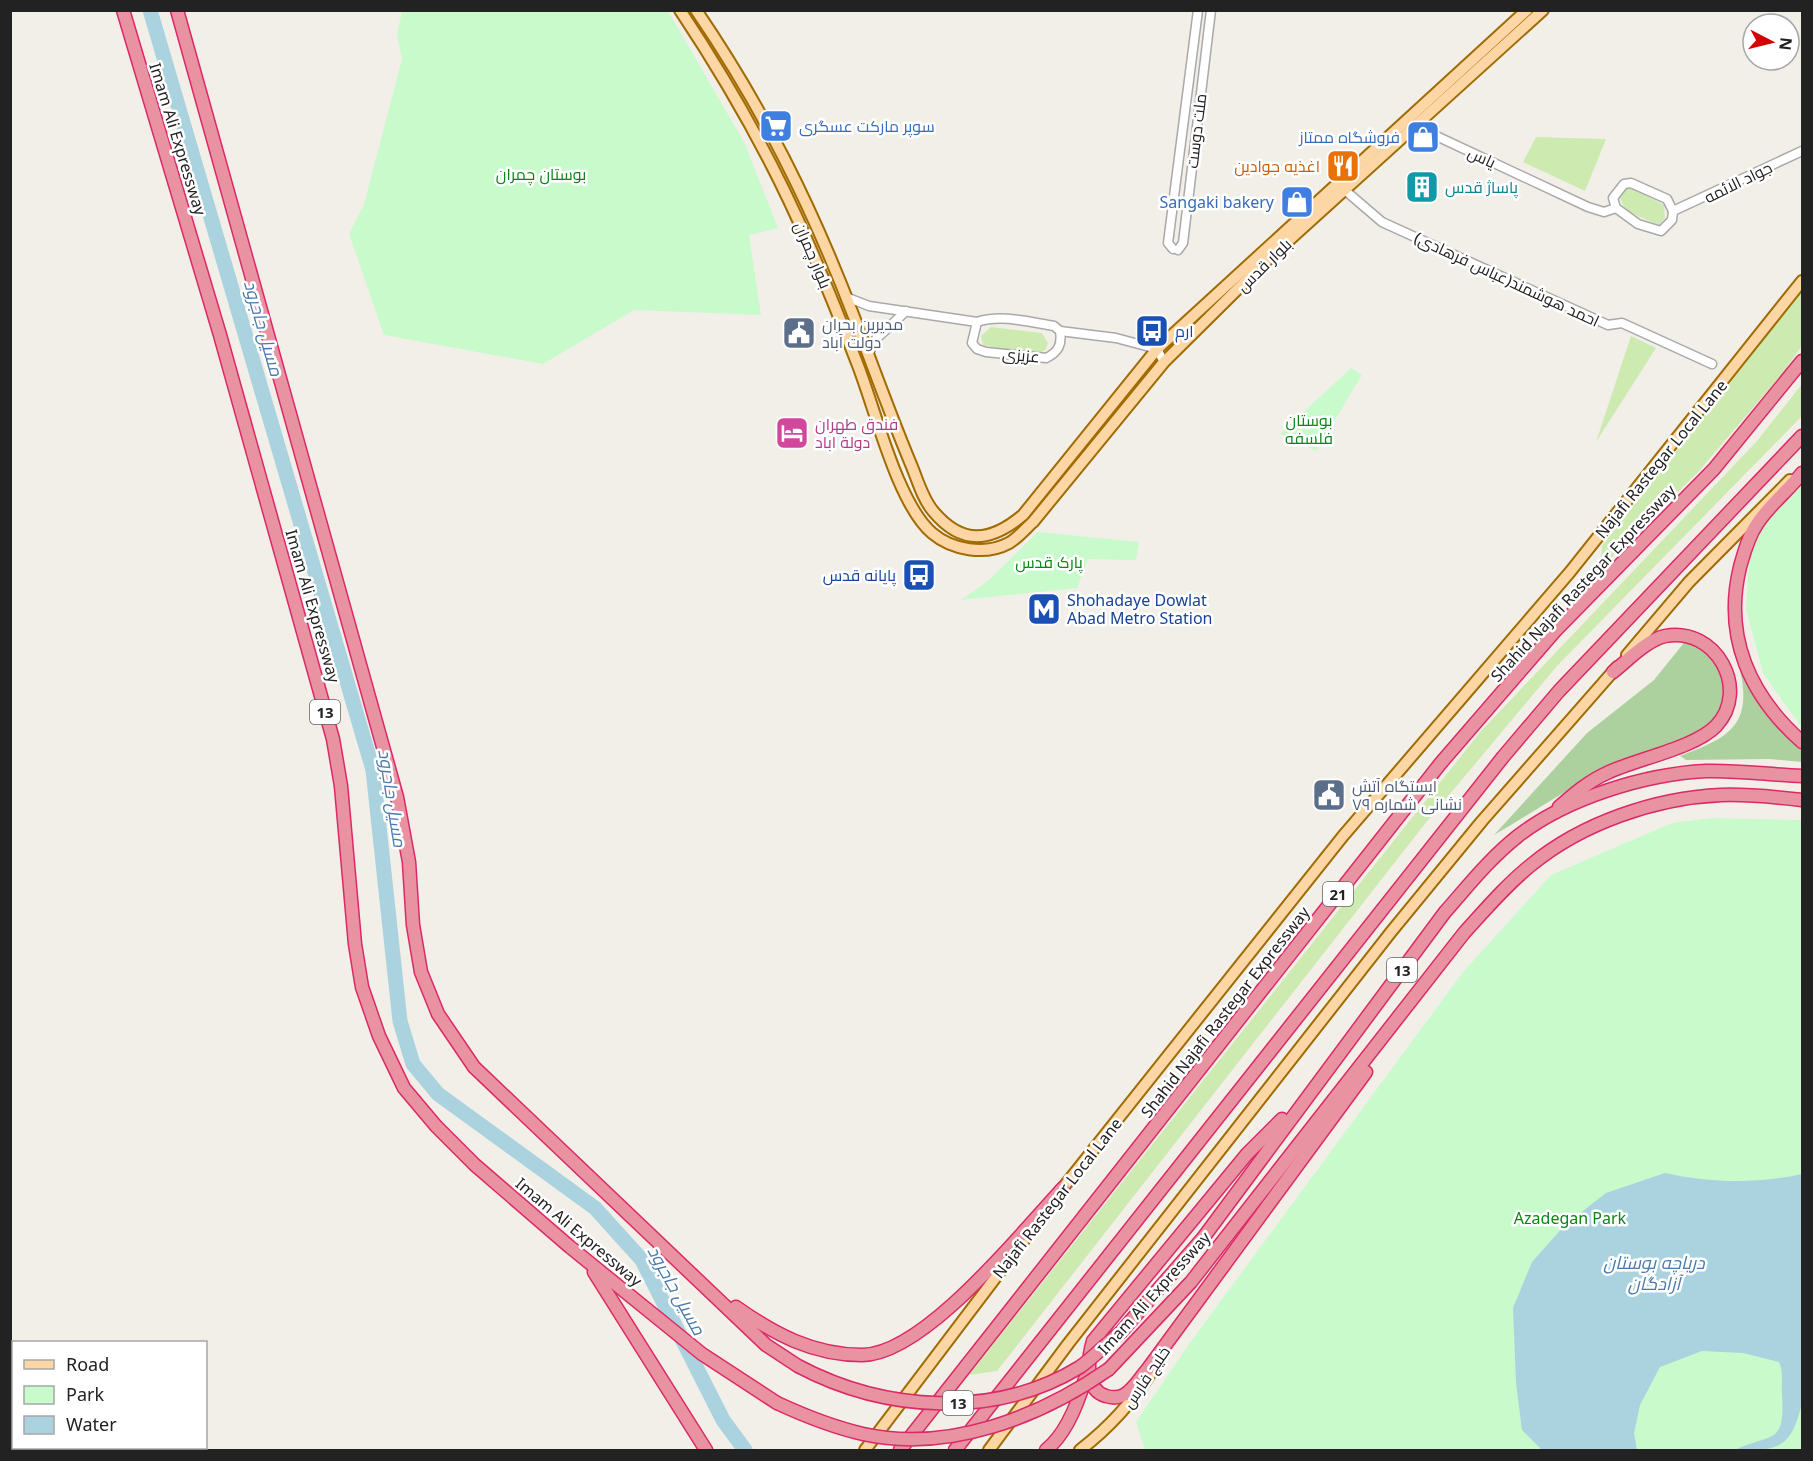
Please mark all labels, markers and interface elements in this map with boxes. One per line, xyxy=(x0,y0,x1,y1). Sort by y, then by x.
north arrow xyxy=(1741,12,1801,72)
text: N xyxy=(1774,36,1798,52)
street label: Imam Ali Expressway xyxy=(144,60,212,219)
street label: ملت دوست xyxy=(1181,92,1211,170)
supermarket icon: سوپر مارکت عسگری xyxy=(758,108,794,144)
place label: سوپر مارکت عسگری xyxy=(799,115,935,138)
shop icon: فروشگاه ممتاز xyxy=(1405,119,1441,155)
place label: فروشگاه ممتاز xyxy=(1298,126,1400,148)
street label: یاس xyxy=(1464,141,1500,173)
restaurant icon: اغذیه جوادین xyxy=(1325,148,1361,184)
place label: اغذیه جوادین xyxy=(1234,155,1320,177)
street label: جواد الائمه xyxy=(1700,156,1776,208)
park label: بوستان چمران xyxy=(496,163,586,186)
building icon: پاساژ قدس xyxy=(1404,169,1440,205)
place label: پاساژ قدس xyxy=(1445,176,1519,199)
shop icon: Sangaki bakery xyxy=(1279,184,1315,220)
place label: Sangaki bakery xyxy=(1160,191,1275,213)
street label: بلوار چمران xyxy=(788,218,837,292)
street label: احمد هوشمند(عباس فرهادی) xyxy=(1411,226,1603,332)
street label: بلوار قدس xyxy=(1232,233,1296,297)
water label: مسیل جاجرود xyxy=(239,277,289,379)
place label: مدیرین بحران دولت آباد xyxy=(822,313,903,353)
bus stop icon: ارم xyxy=(1134,313,1170,349)
public building icon: مدیرین بحران دولت آباد xyxy=(781,315,817,351)
place label: ارم xyxy=(1175,320,1194,343)
street label: عزیزی xyxy=(1001,342,1041,368)
street label: Najafi Rastegar Local Lane xyxy=(1590,375,1732,543)
park label: بوستان فلسفه xyxy=(1285,409,1333,449)
place label: فندق طهران دولة اباد xyxy=(815,413,898,453)
hotel icon: فندق طهران دولة اباد xyxy=(774,415,810,451)
street label: Shahid Najafi Rastegar Expressway xyxy=(1486,479,1681,686)
street label: Imam Ali Expressway xyxy=(281,527,346,686)
park label: پارک قدس xyxy=(1015,551,1083,574)
bus stop icon: پایانه قدس xyxy=(901,557,937,593)
place label: پایانه قدس xyxy=(823,564,897,587)
place label: Shohadaye Dowlat Abad Metro Station xyxy=(1067,589,1213,629)
metro station icon: Shohadaye Dowlat Abad Metro Station xyxy=(1026,591,1062,627)
road number: 13 xyxy=(310,700,340,724)
water label: مسیل جاجرود xyxy=(373,747,413,849)
place label: ایستگاه آتش نشانی شماره ۷۹ xyxy=(1352,775,1462,815)
public building icon: ایستگاه آتش نشانی شماره ۷۹ xyxy=(1311,777,1347,813)
road number: 21 xyxy=(1323,882,1353,906)
street label: Shahid Najafi Rastegar Expressway xyxy=(1136,901,1315,1122)
road number: 13 xyxy=(1387,958,1417,982)
street label: Najafi Rastegar Local Lane xyxy=(987,1113,1127,1283)
street label: Imam Ali Expressway xyxy=(511,1173,647,1292)
park label: Azadegan Park xyxy=(1514,1207,1627,1229)
street label: Imam Ali Expressway xyxy=(1093,1226,1216,1359)
water label: مسیل جاجرود xyxy=(643,1241,712,1339)
water label: دریاچه بوستان آزادگان xyxy=(1603,1250,1706,1295)
legend xyxy=(12,1341,207,1449)
street label: خلیج فارس xyxy=(1117,1342,1176,1413)
text: Road xyxy=(66,1352,109,1376)
text: Park xyxy=(66,1382,104,1406)
road number: 13 xyxy=(943,1391,973,1415)
text: Water xyxy=(66,1412,117,1436)

